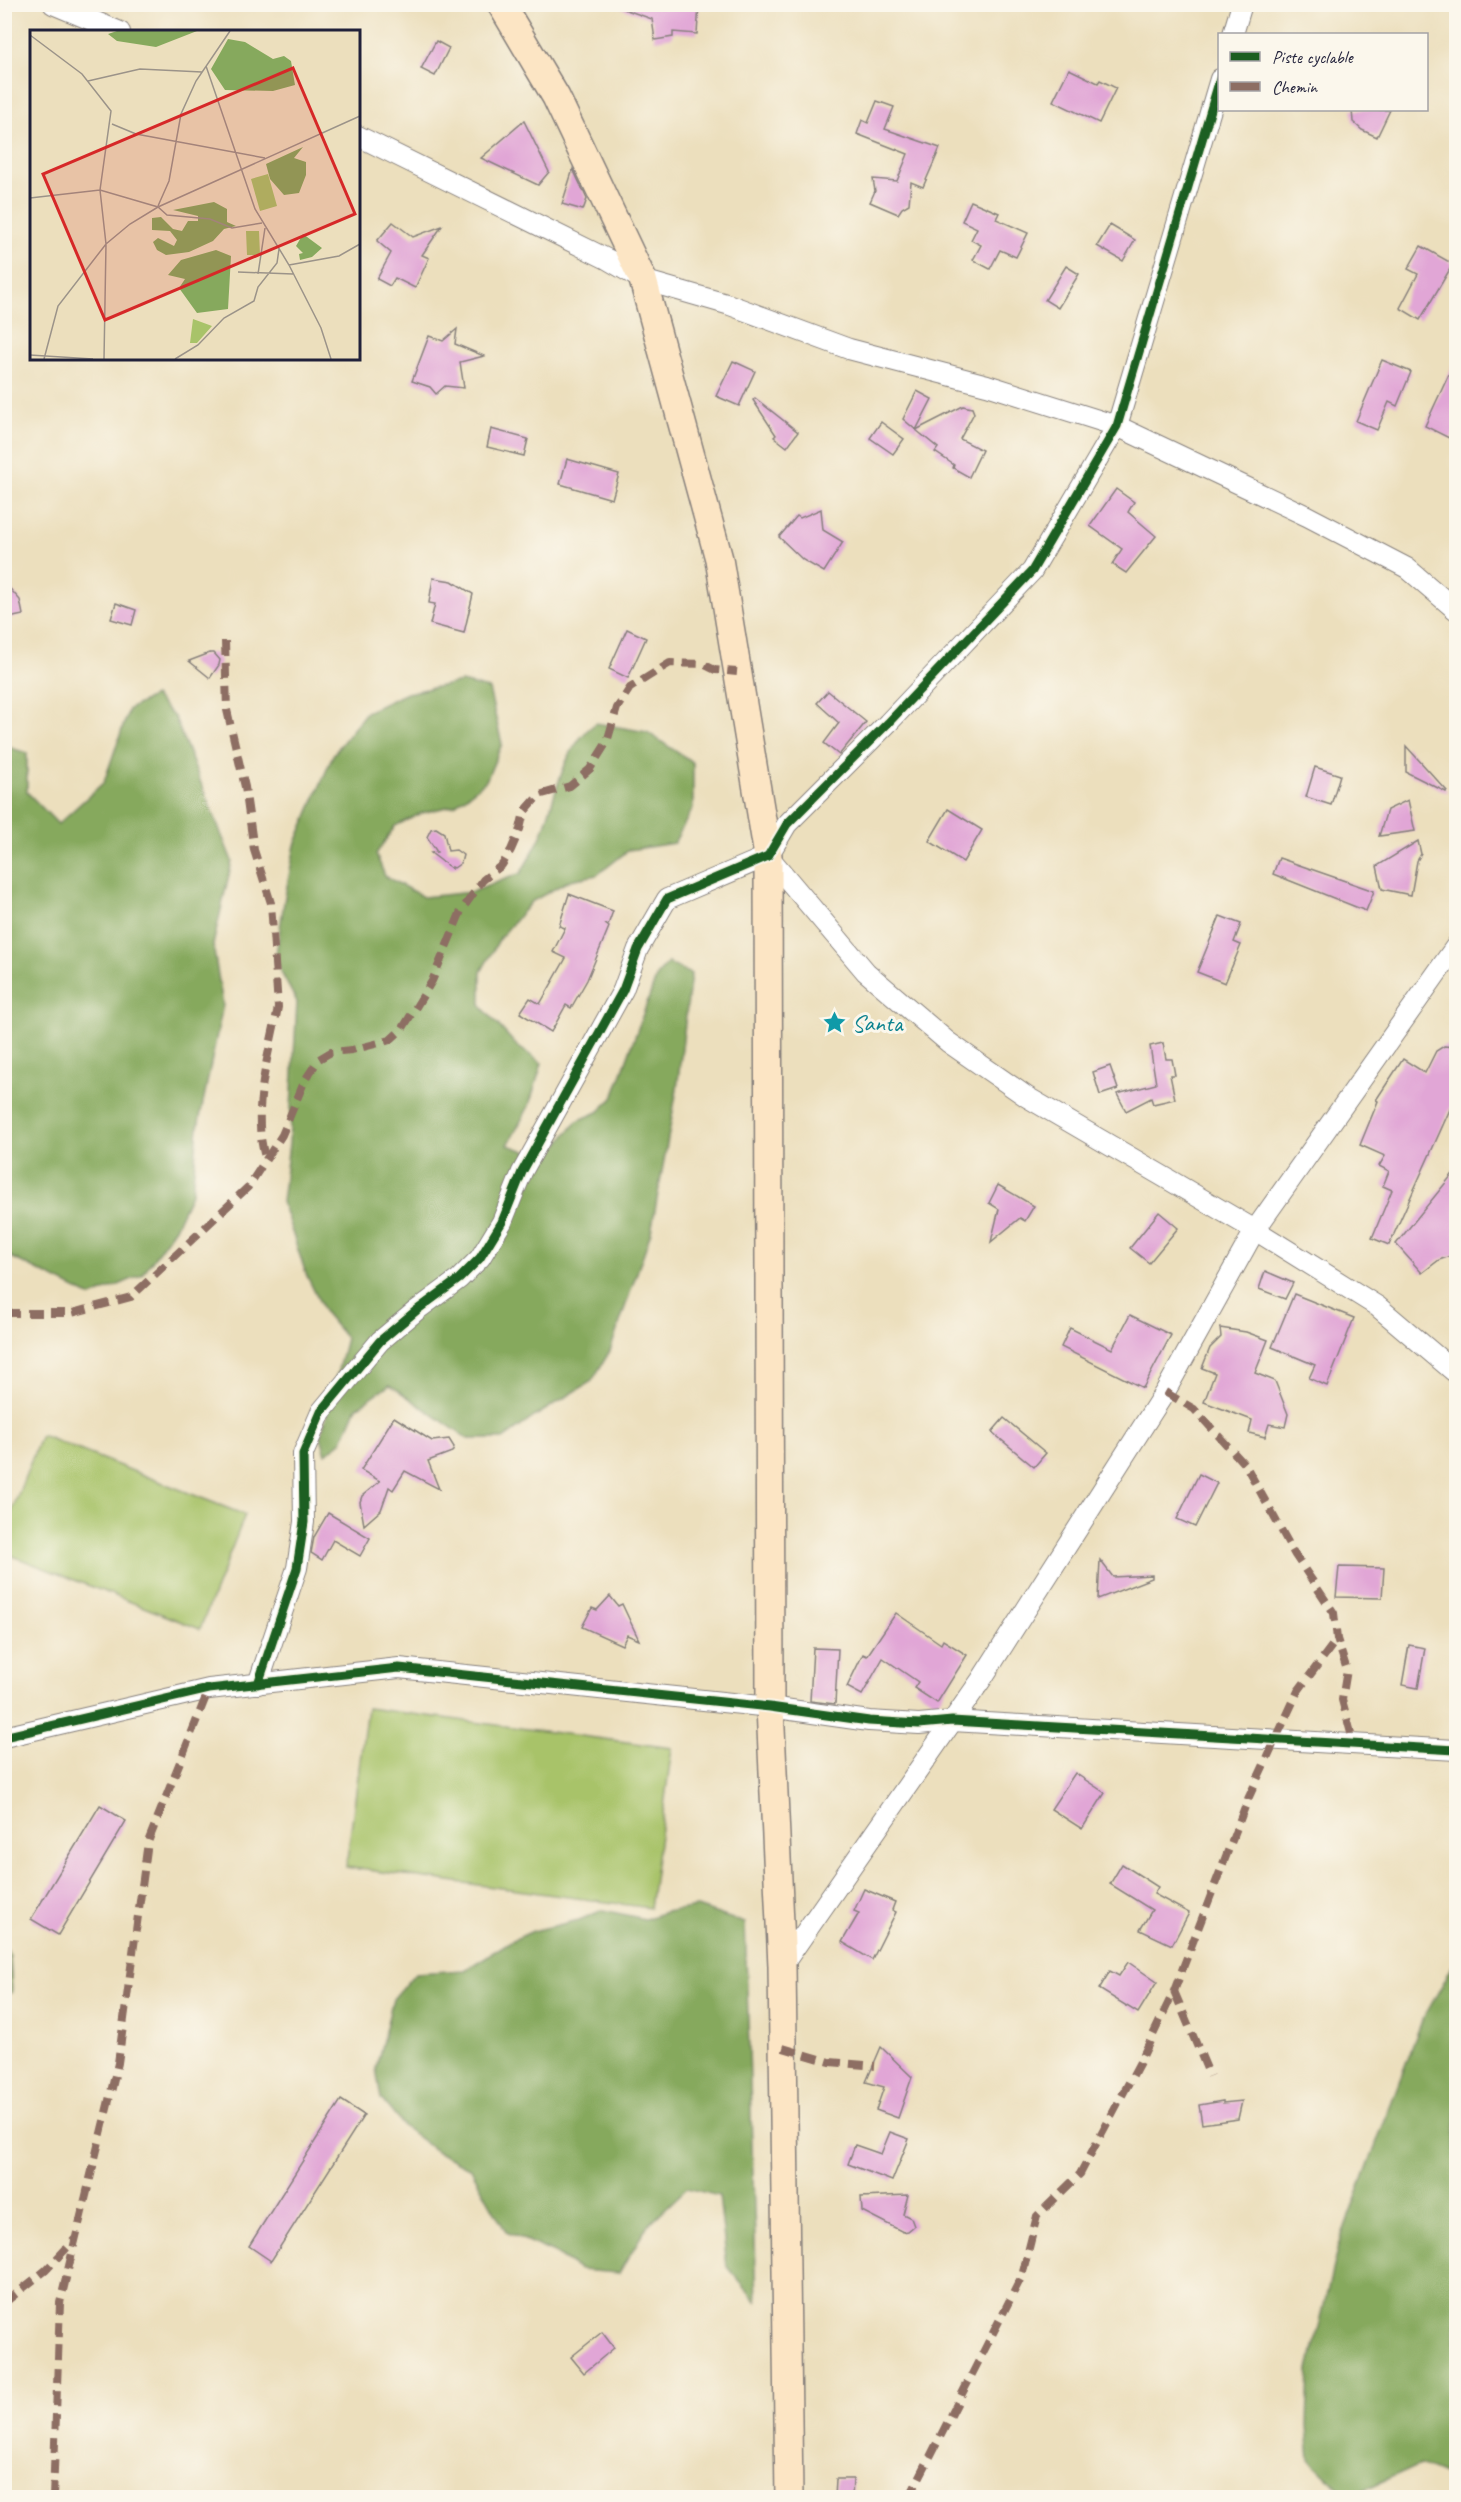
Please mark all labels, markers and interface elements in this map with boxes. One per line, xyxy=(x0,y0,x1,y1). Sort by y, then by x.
inset map xyxy=(30,30,360,360)
legend xyxy=(1218,33,1428,111)
text: Piste cyclable xyxy=(1272,46,1354,68)
text: Chemin xyxy=(1272,76,1318,98)
place label: Santa xyxy=(852,1008,904,1038)
place icon: Santa xyxy=(821,1010,847,1036)

